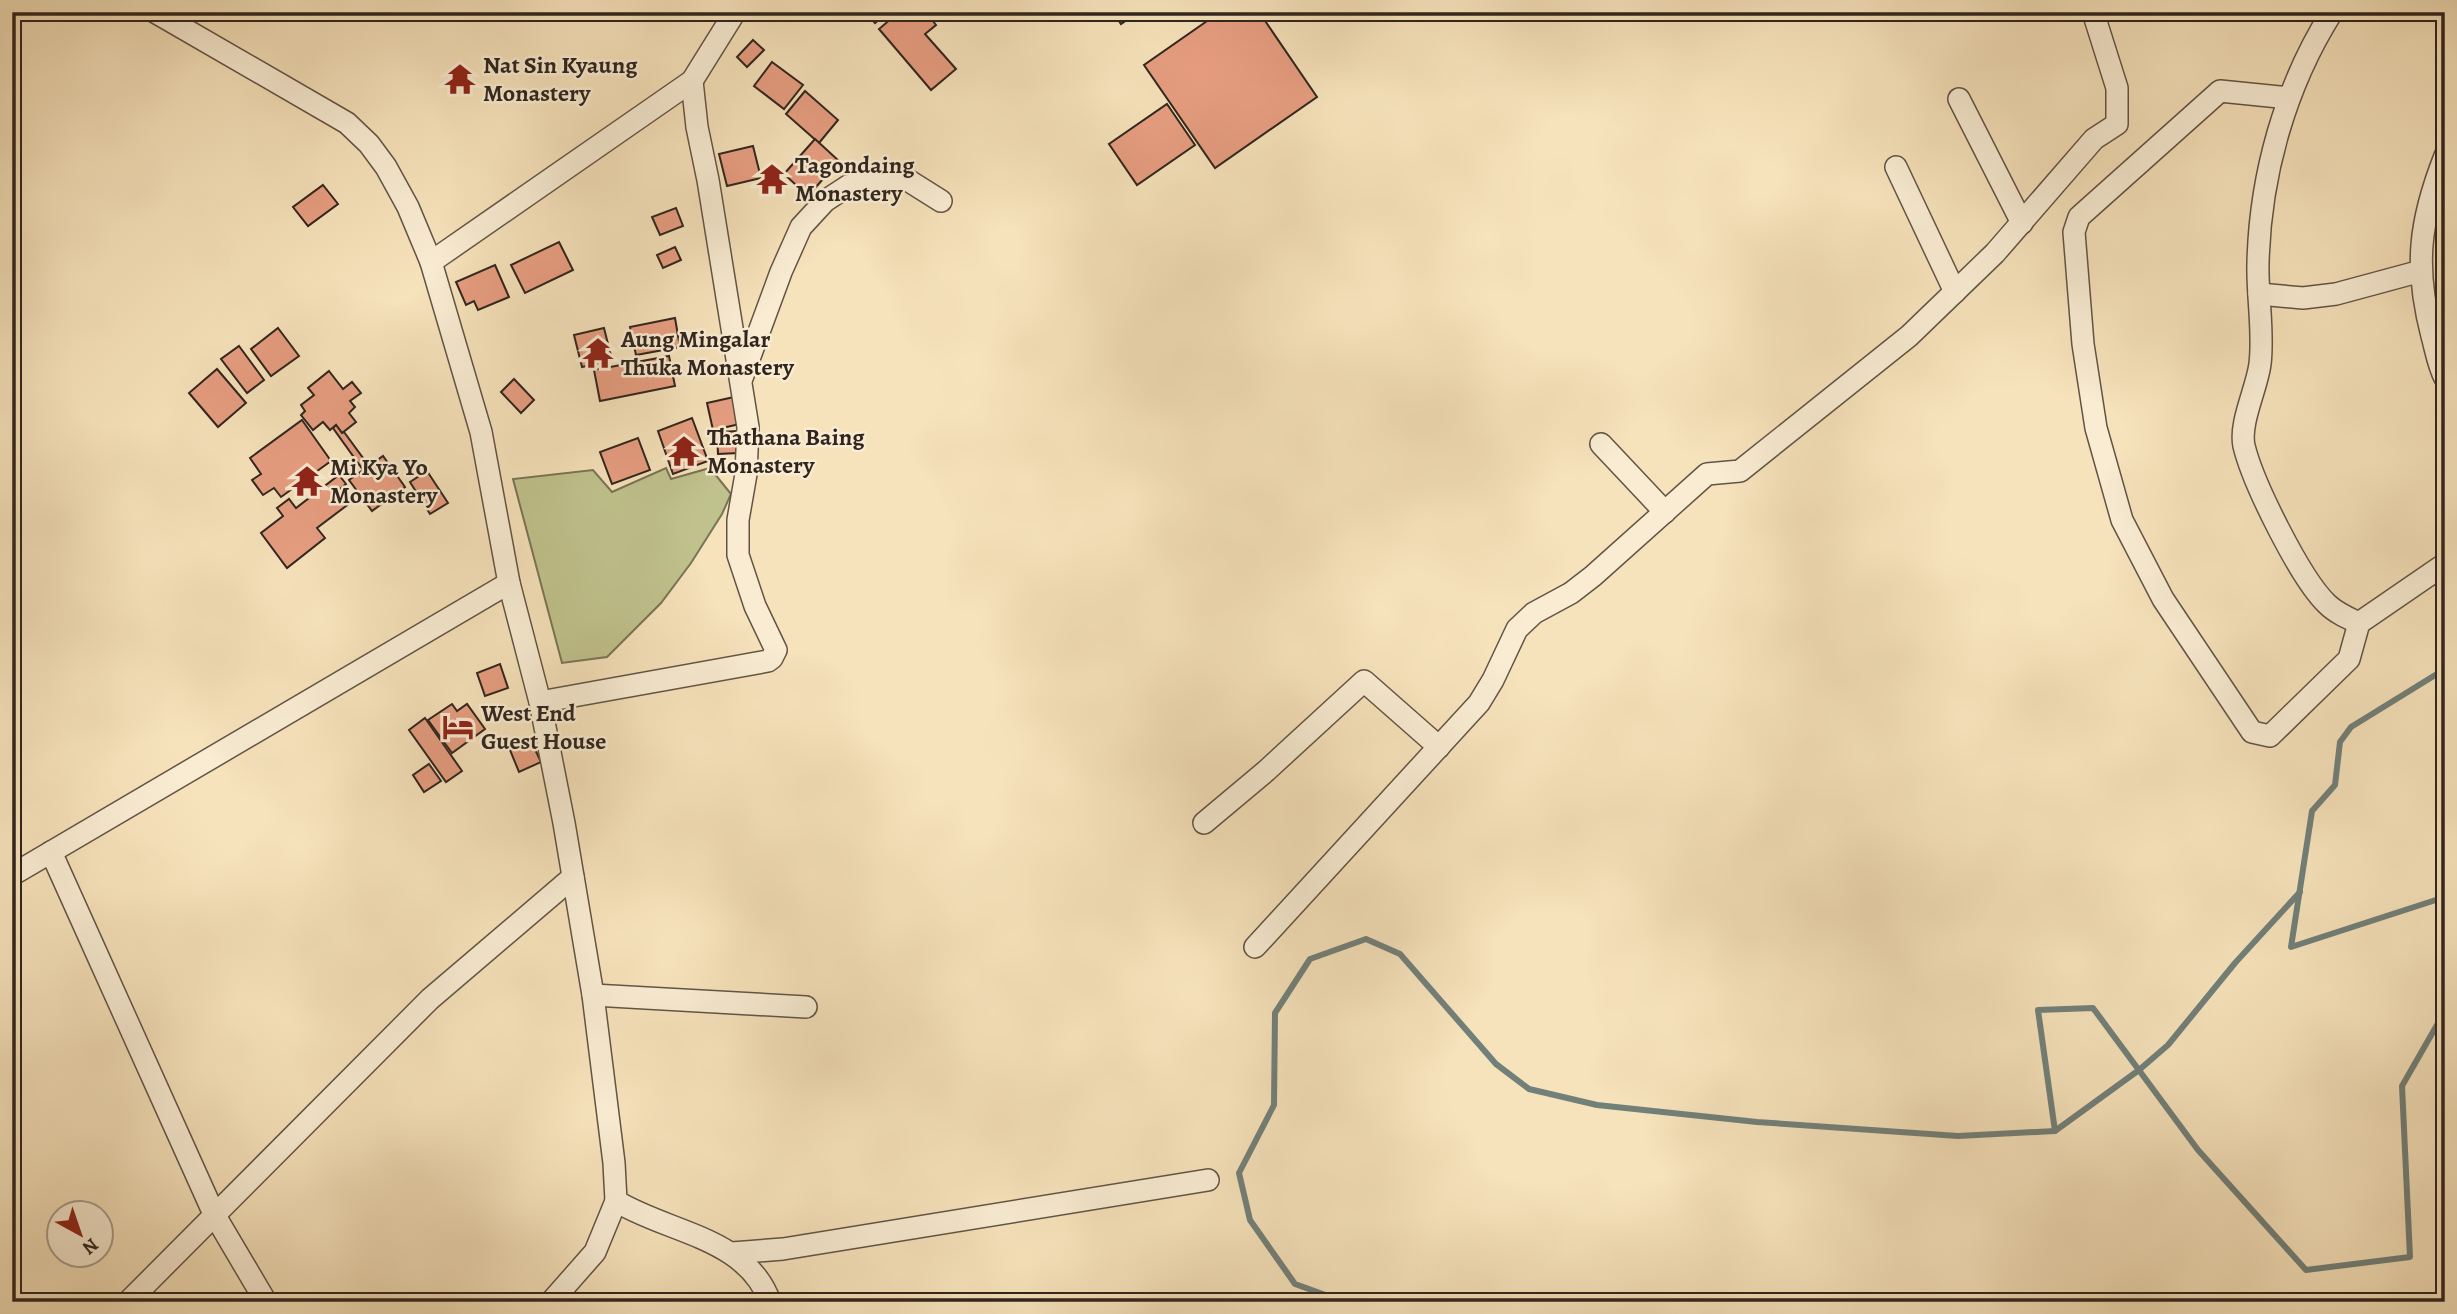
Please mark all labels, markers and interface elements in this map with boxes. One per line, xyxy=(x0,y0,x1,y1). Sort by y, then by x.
place label: Nat Sin Kyaung Monastery xyxy=(483,49,638,109)
temple icon: Nat Sin Kyaung Monastery xyxy=(443,62,477,96)
place label: Tagondaing Monastery xyxy=(795,149,915,209)
temple icon: Tagondaing Monastery xyxy=(755,162,789,196)
place label: Aung Mingalar Thuka Monastery xyxy=(620,323,795,383)
temple icon: Aung Mingalar Thuka Monastery xyxy=(581,336,615,370)
place label: Thathana Baing Monastery xyxy=(707,421,865,481)
temple icon: Thathana Baing Monastery xyxy=(667,434,701,468)
place label: Mi Kya Yo Monastery xyxy=(330,451,438,511)
temple icon: Mi Kya Yo Monastery xyxy=(290,464,324,498)
place label: West End Guest House xyxy=(480,697,606,757)
hotel icon: West End Guest House xyxy=(441,710,475,744)
north arrow xyxy=(46,1198,116,1268)
text: N xyxy=(77,1232,104,1261)

